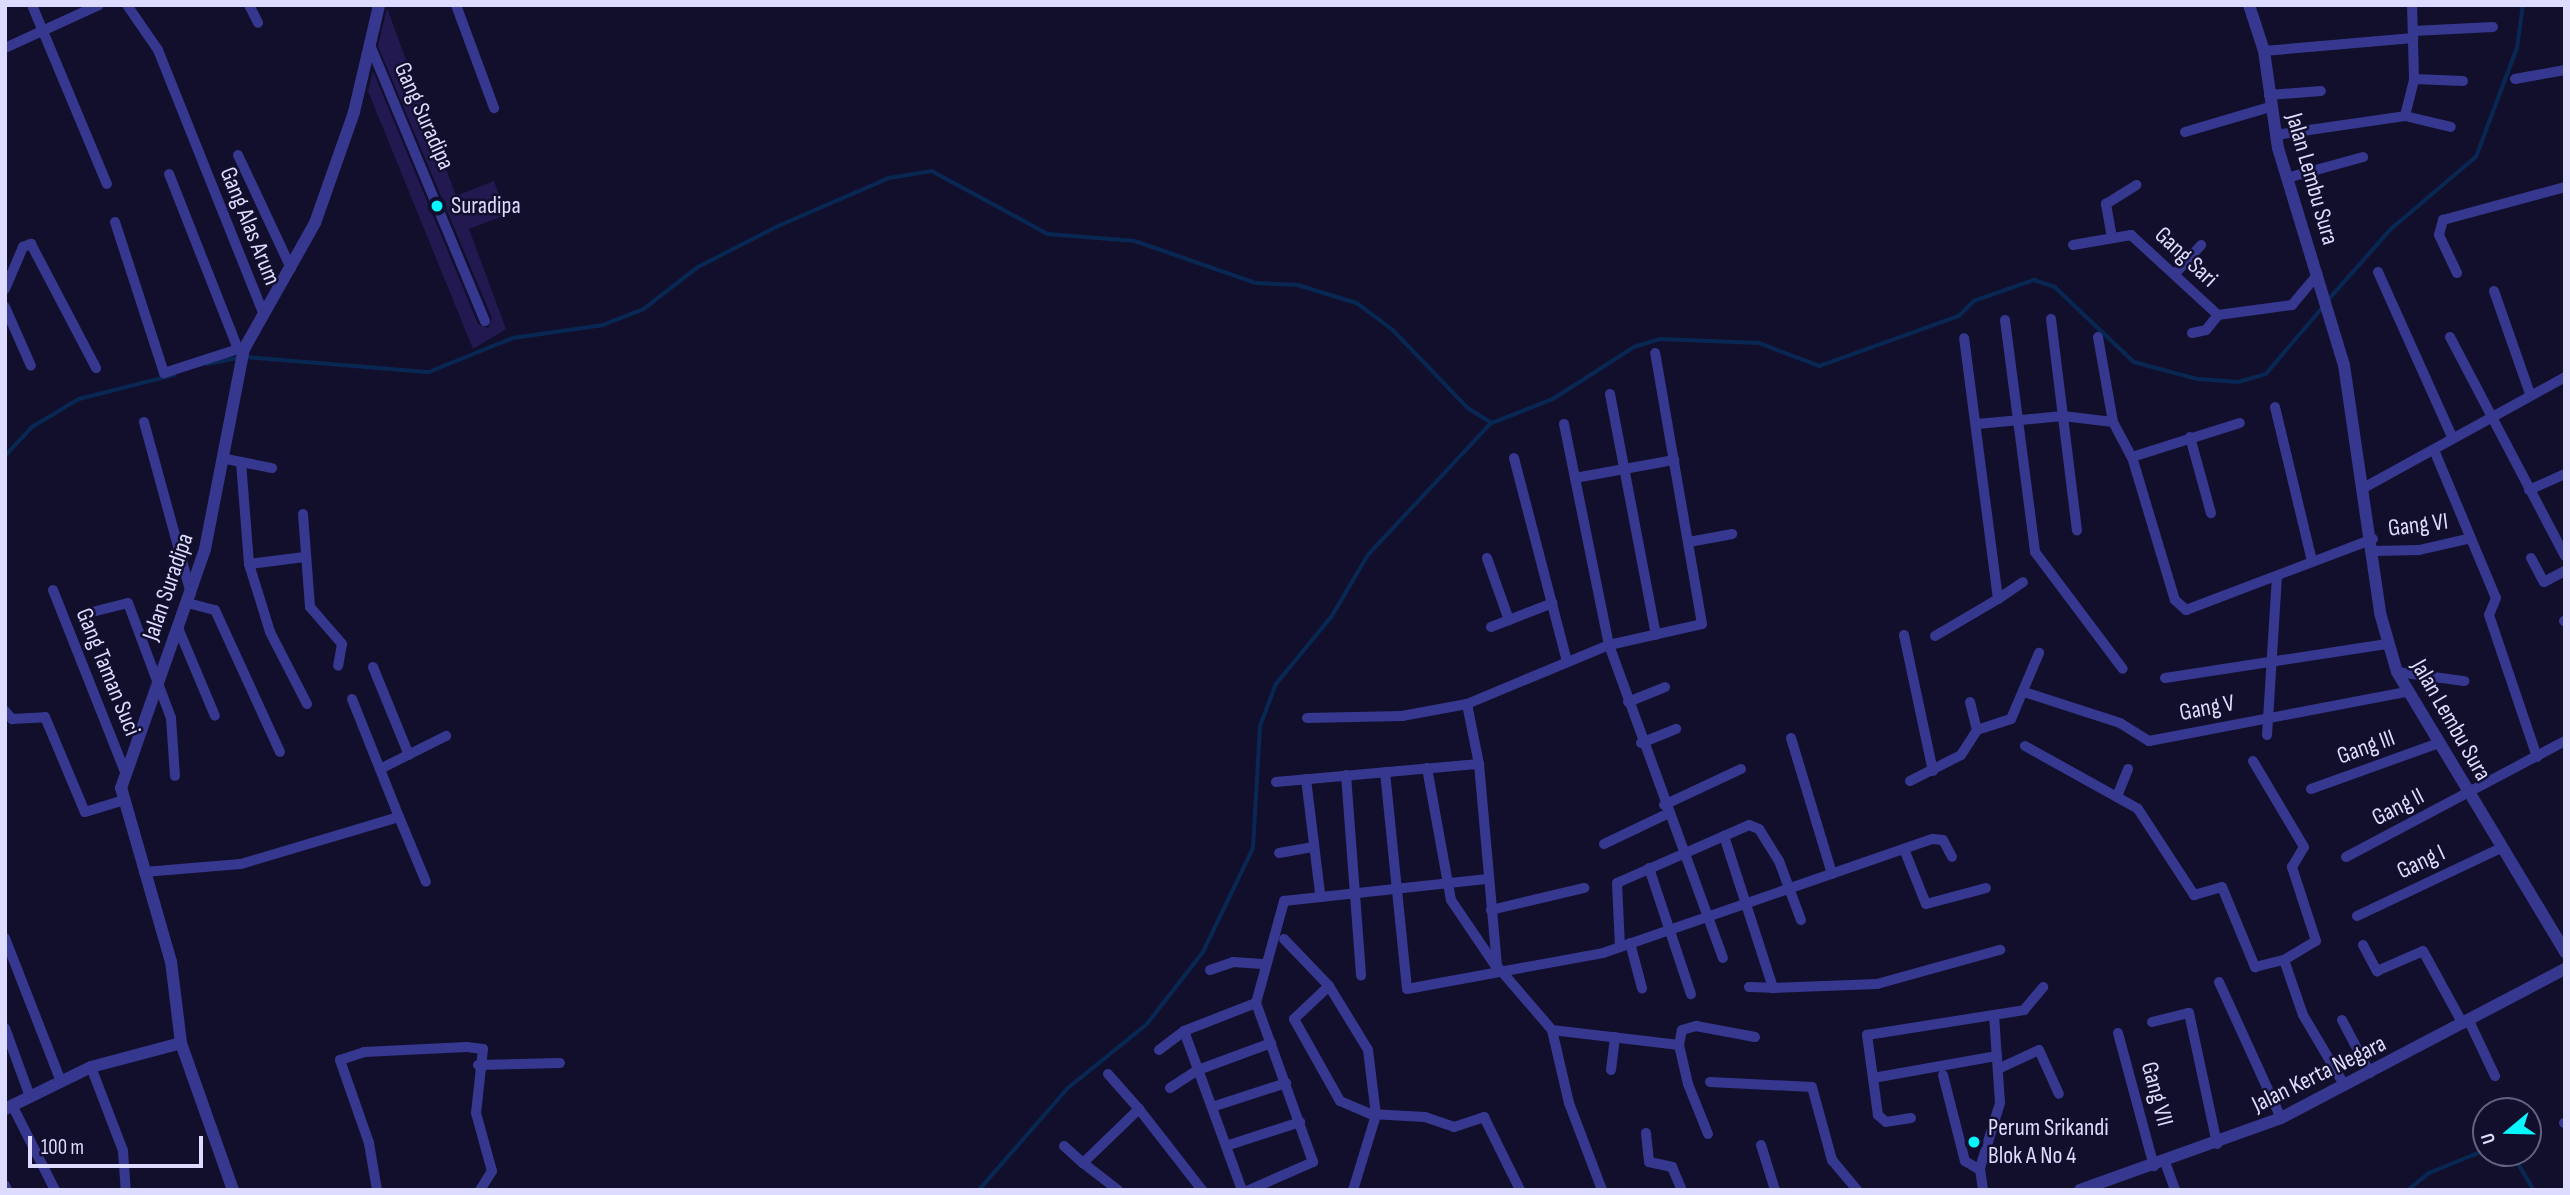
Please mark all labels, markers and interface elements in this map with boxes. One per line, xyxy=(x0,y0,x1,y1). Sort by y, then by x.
street label: Gang Suradipa xyxy=(388,58,460,174)
street label: Jalan Lembu Sura xyxy=(2279,110,2345,248)
street label: Gang Alas Arum xyxy=(213,163,287,289)
place label: Suradipa xyxy=(451,192,521,220)
marker: Suradipa xyxy=(429,198,445,214)
street label: Gang Sari xyxy=(2149,221,2223,293)
street label: Gang VI xyxy=(2386,507,2450,543)
street label: Jalan Suradipa xyxy=(136,530,200,644)
street label: Gang Taman Suci xyxy=(69,604,147,740)
street label: Jalan Lembu Sura xyxy=(2405,654,2497,786)
street label: Gang V xyxy=(2177,689,2237,727)
street label: Gang III xyxy=(2333,723,2399,771)
street label: Gang II xyxy=(2367,782,2429,832)
street label: Gang I xyxy=(2392,838,2450,886)
street label: Jalan Kerta Negara xyxy=(2247,1029,2391,1119)
street label: Gang VII xyxy=(2135,1059,2179,1129)
north arrow xyxy=(2472,1097,2542,1167)
place label: Perum Srikandi Blok A No 4 xyxy=(1988,1114,2109,1170)
scale bar xyxy=(32,1122,206,1166)
text: U xyxy=(2476,1130,2501,1147)
marker: Perum Srikandi Blok A No 4 xyxy=(1966,1134,1982,1150)
text: 100 m xyxy=(41,1135,84,1160)

